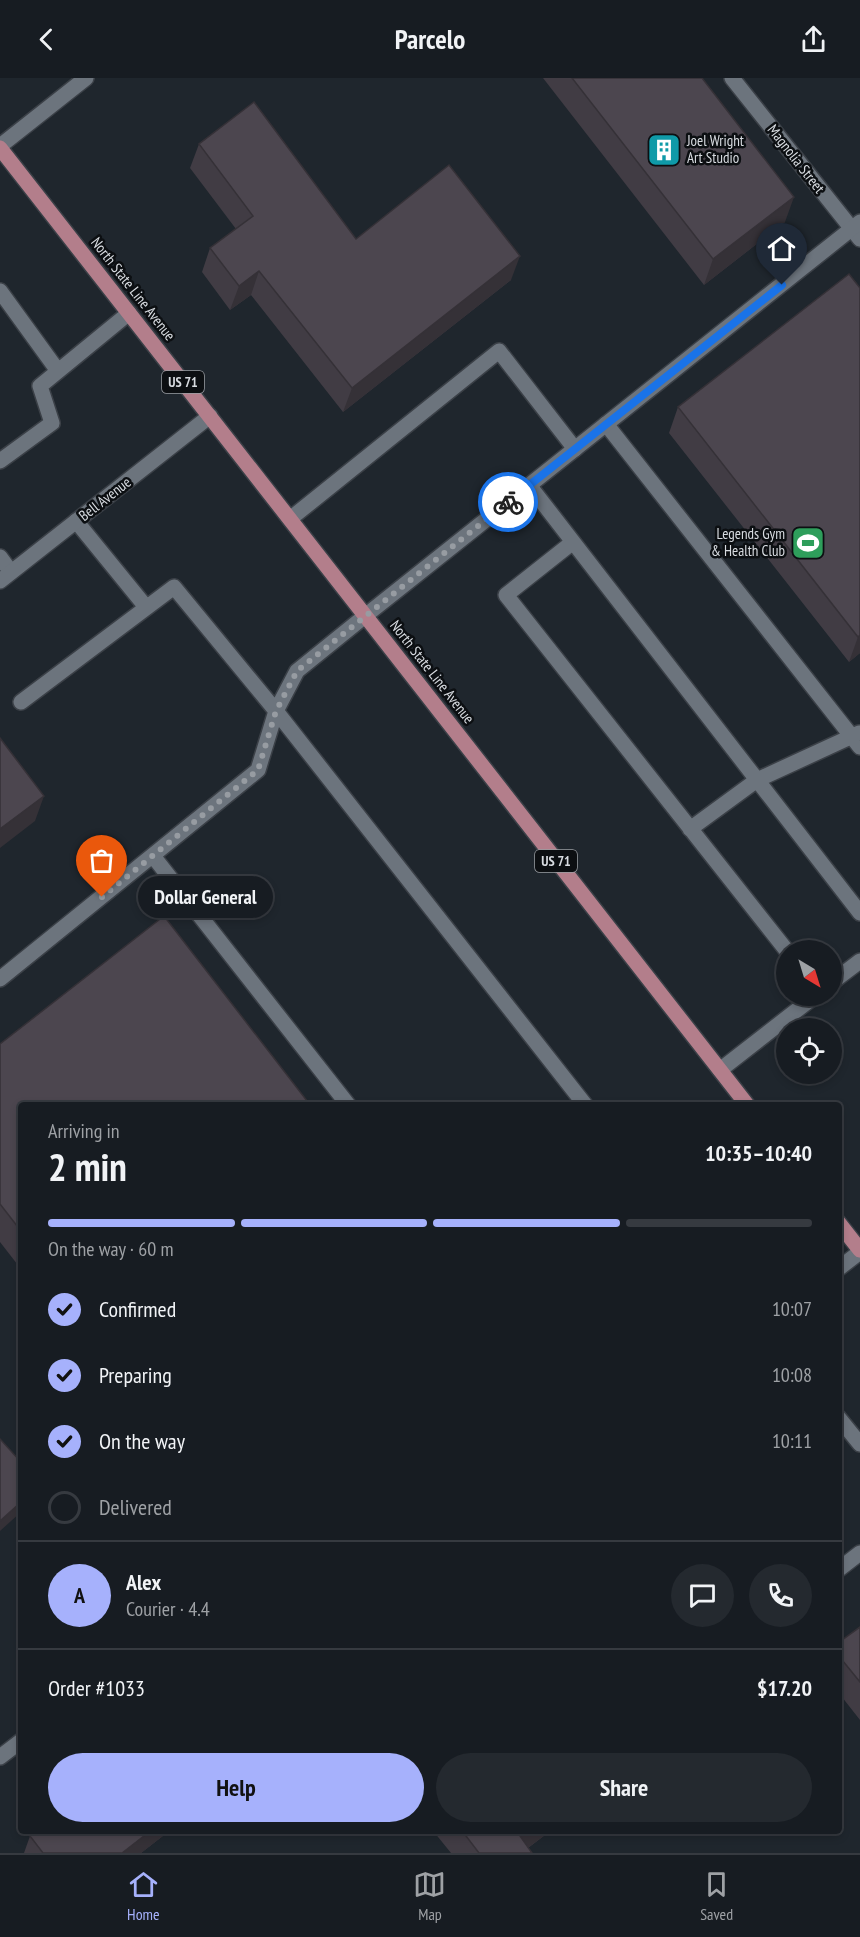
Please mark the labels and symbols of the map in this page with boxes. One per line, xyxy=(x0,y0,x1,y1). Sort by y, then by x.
street label: Magnolia Street xyxy=(764,120,829,197)
place label: Joel Wright Art Studio xyxy=(686,131,744,167)
building icon: Joel Wright Art Studio xyxy=(646,132,682,168)
pin xyxy=(756,223,807,285)
street label: North State Line Avenue xyxy=(87,233,180,344)
road number: US 71 xyxy=(162,371,204,393)
street label: Bell Avenue xyxy=(75,472,135,525)
courier xyxy=(478,472,538,532)
place label: Legends Gym & Health Club xyxy=(711,524,785,560)
sports icon: Legends Gym & Health Club xyxy=(790,525,826,561)
street label: North State Line Avenue xyxy=(386,616,479,727)
pin xyxy=(76,835,127,897)
road number: US 71 xyxy=(535,850,577,872)
callout: Dollar General xyxy=(138,876,273,918)
north arrow xyxy=(776,940,842,1006)

